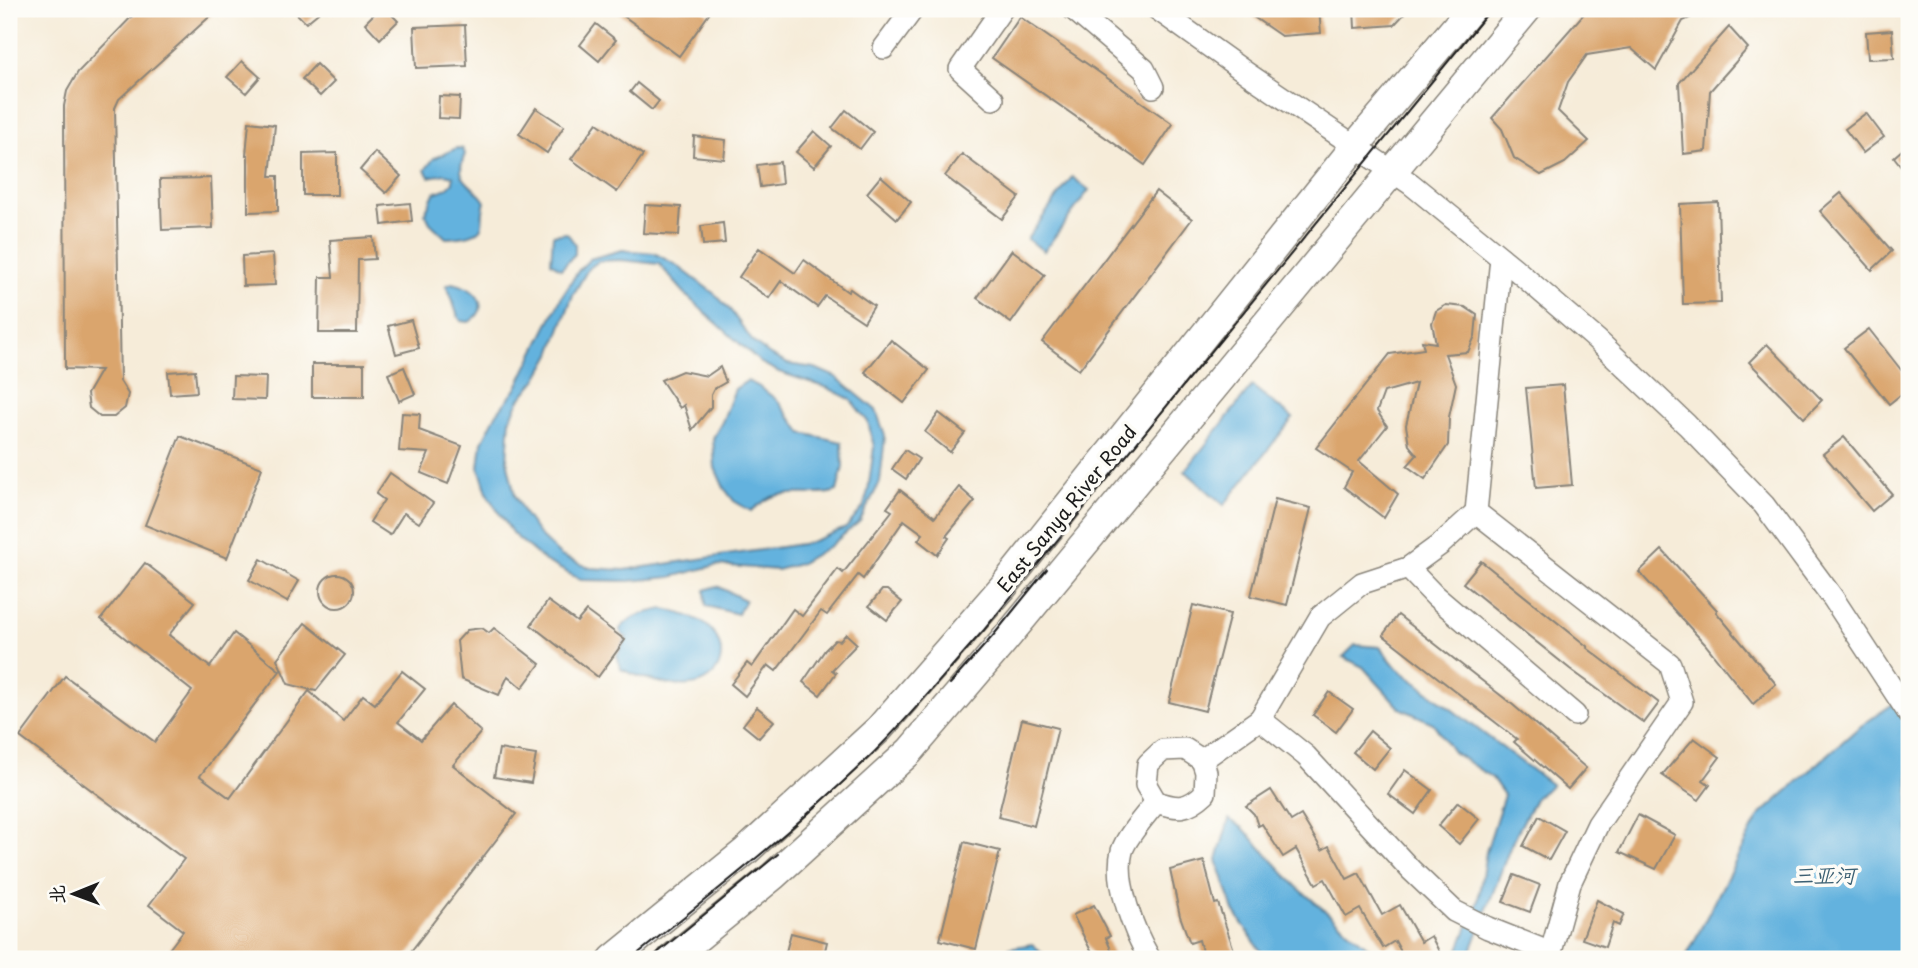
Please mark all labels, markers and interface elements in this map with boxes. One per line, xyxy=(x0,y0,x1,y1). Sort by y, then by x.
street label: East Sanya River Road xyxy=(990,418,1142,598)
water label: 三亚河 xyxy=(1793,858,1858,890)
north arrow xyxy=(38,860,108,930)
text: 北 xyxy=(42,885,70,904)

